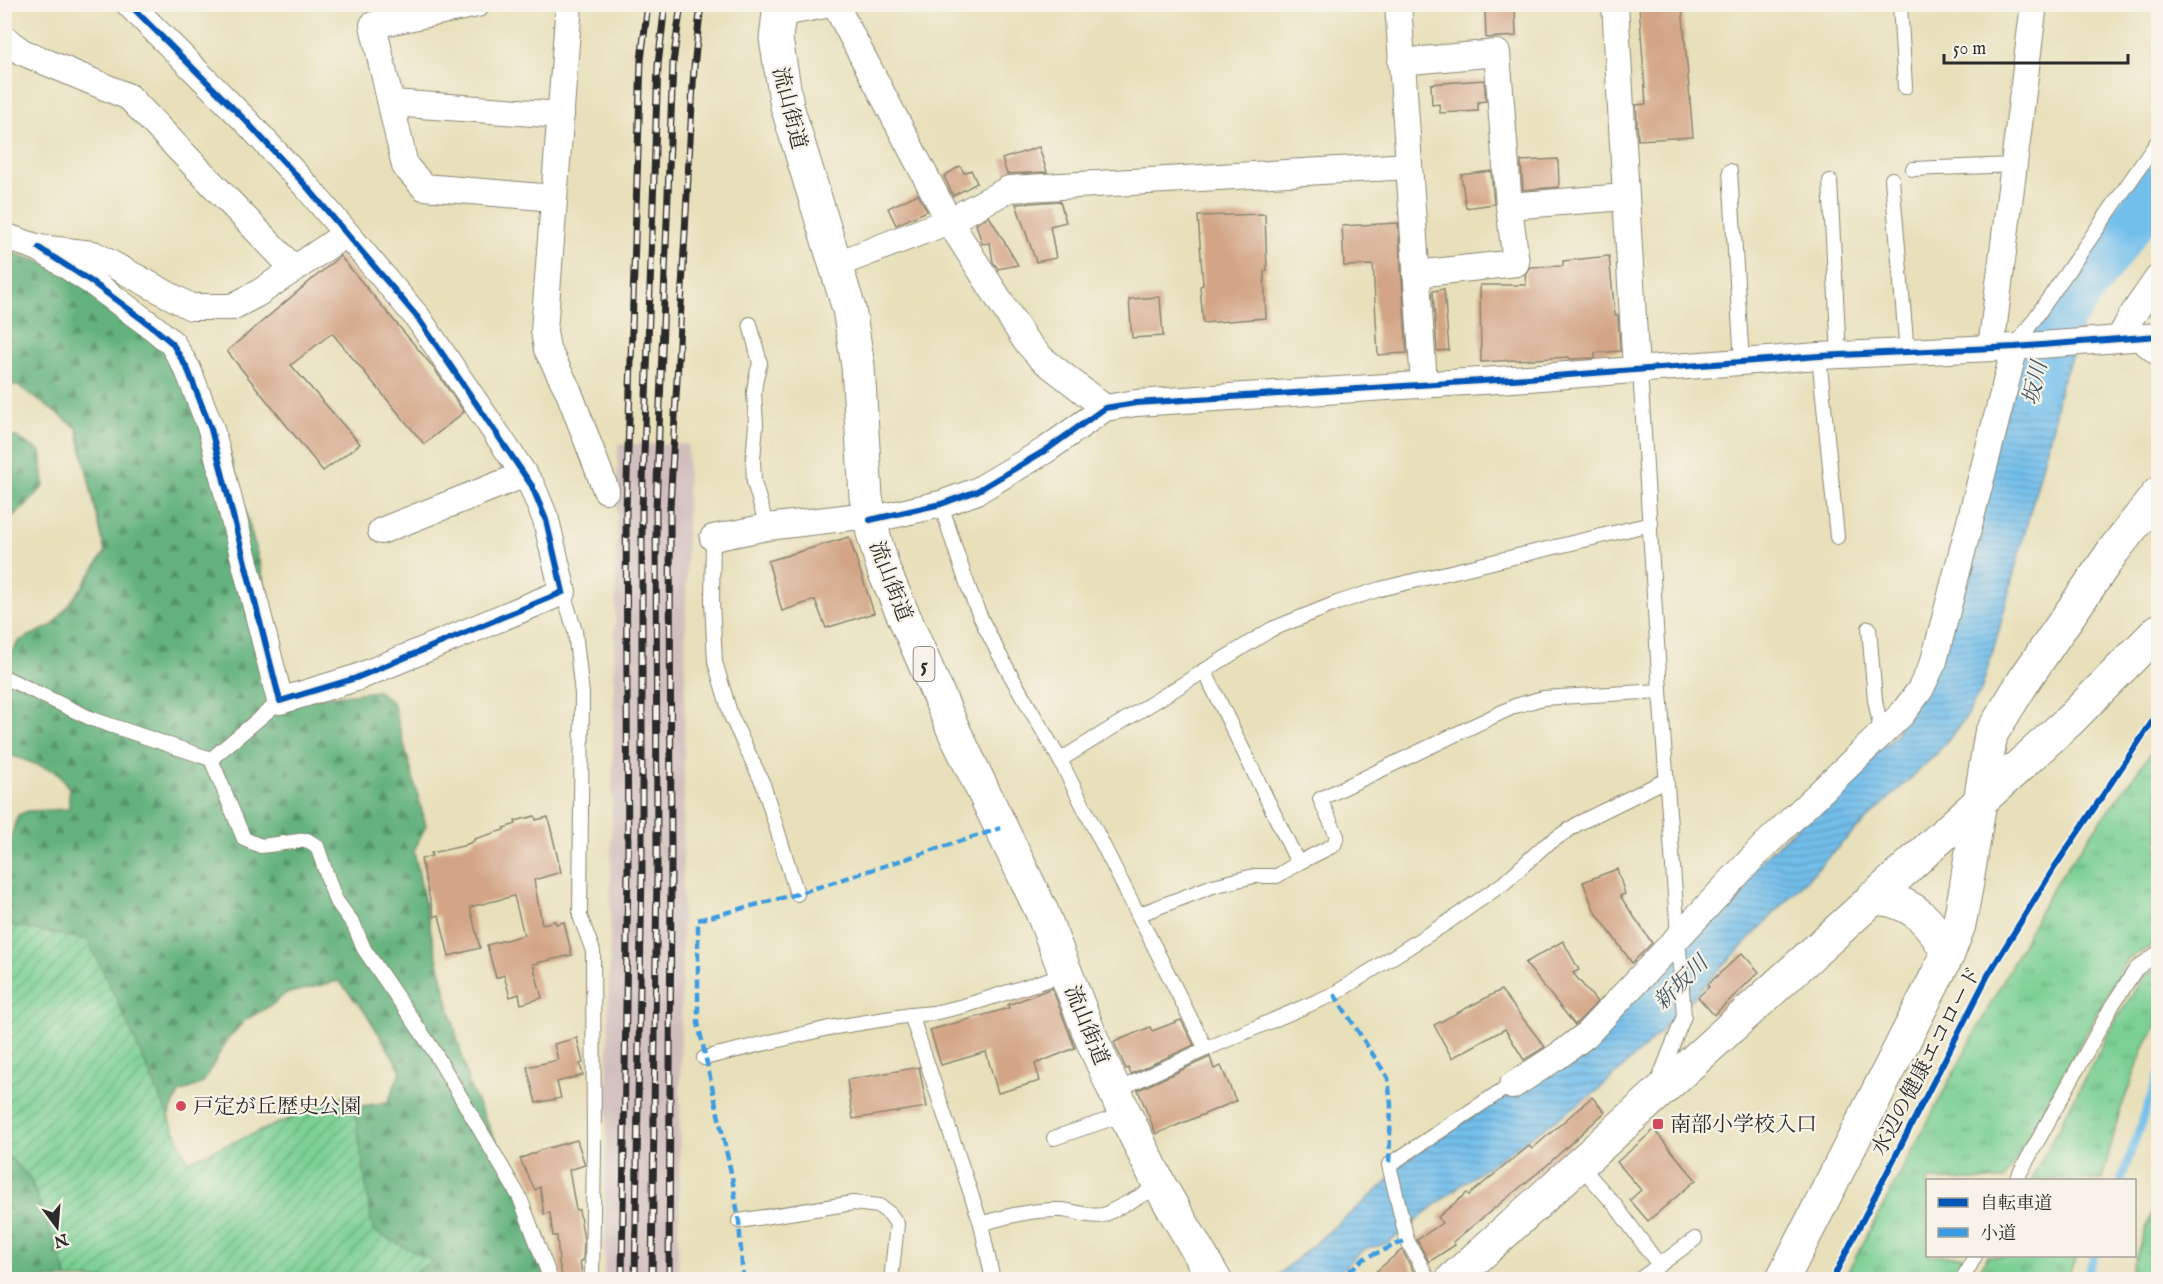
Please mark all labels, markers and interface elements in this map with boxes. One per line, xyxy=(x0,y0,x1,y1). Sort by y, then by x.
scale bar xyxy=(1944,27,2128,65)
text: 50 m xyxy=(1953,38,1986,61)
street label: 流山街道 xyxy=(765,64,812,152)
water label: 坂川 xyxy=(2017,357,2055,408)
street label: 流山街道 xyxy=(862,537,917,626)
road number: 5 xyxy=(914,647,934,681)
water label: 新坂川 xyxy=(1648,949,1716,1017)
street label: 水辺の健康エコロード xyxy=(1866,963,1989,1161)
street label: 流山街道 xyxy=(1057,982,1114,1070)
place label: 戸定が丘歴史公園 xyxy=(193,1094,361,1121)
marker: 戸定が丘歴史公園 xyxy=(174,1099,188,1113)
place label: 南部小学校入口 xyxy=(1670,1112,1817,1139)
marker: 南部小学校入口 xyxy=(1651,1117,1665,1131)
legend xyxy=(1926,1179,2136,1257)
text: 自転車道 xyxy=(1980,1193,2052,1216)
north arrow xyxy=(27,1197,87,1257)
text: 小道 xyxy=(1980,1223,2016,1246)
text: N xyxy=(51,1228,71,1251)

